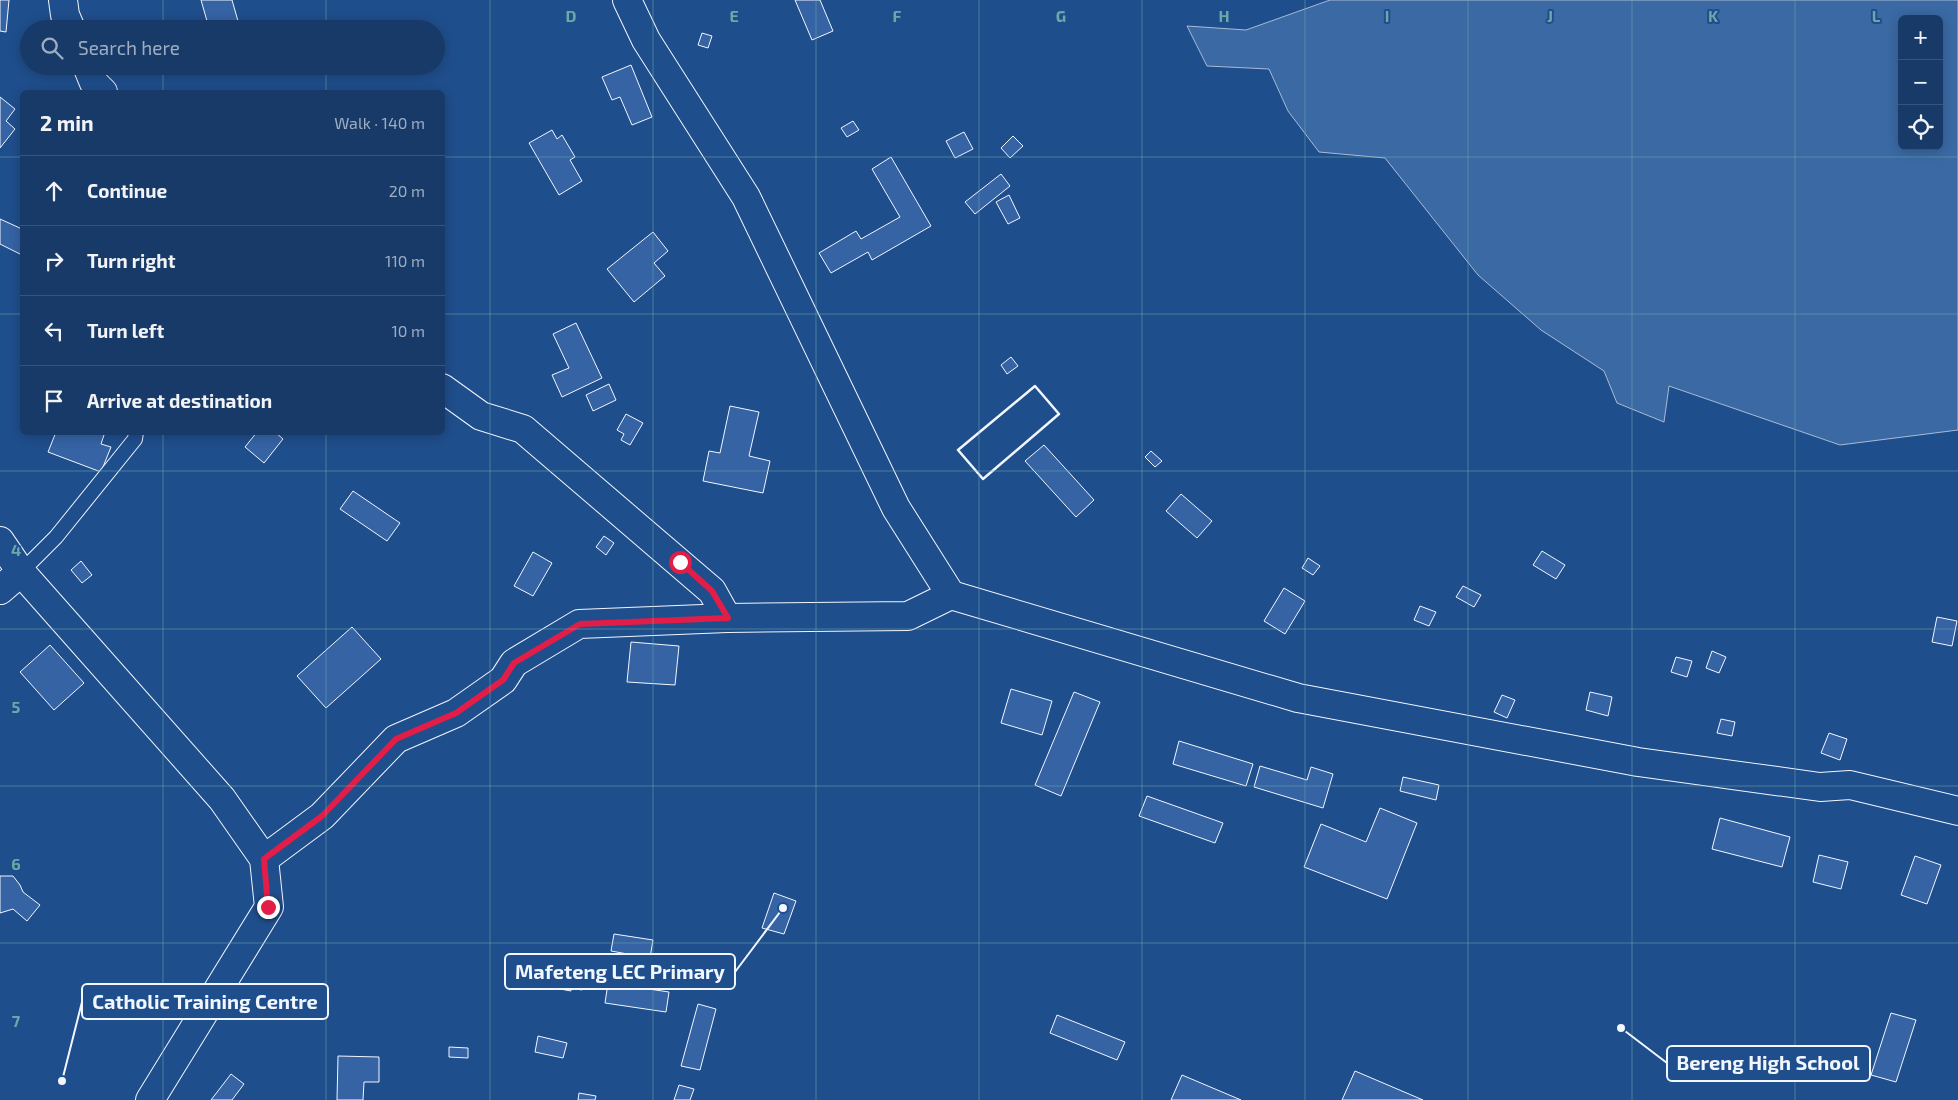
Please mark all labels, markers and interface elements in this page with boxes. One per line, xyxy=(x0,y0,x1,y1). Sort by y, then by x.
text: D xyxy=(566,6,577,25)
text: E xyxy=(729,6,739,25)
text: F xyxy=(893,6,902,25)
text: G xyxy=(1056,6,1066,25)
text: H xyxy=(1218,6,1230,25)
text: I xyxy=(1385,6,1389,25)
text: J xyxy=(1547,6,1553,25)
text: K xyxy=(1708,6,1719,25)
text: L xyxy=(1872,6,1881,25)
map controls xyxy=(1898,15,1943,150)
button: + xyxy=(1898,15,1943,60)
search box xyxy=(20,20,445,75)
icon: search xyxy=(38,34,66,62)
text: Search here xyxy=(78,36,180,59)
button: − xyxy=(1898,60,1943,105)
button: locate xyxy=(1898,105,1943,150)
text: 2 min xyxy=(40,110,94,135)
text: Walk · 140 m xyxy=(334,113,425,132)
icon: ahead xyxy=(40,177,68,205)
text: Continue xyxy=(87,179,167,202)
text: 20 m xyxy=(389,181,425,200)
icon: right xyxy=(40,247,68,275)
text: Turn right xyxy=(87,249,175,272)
text: 110 m xyxy=(385,251,425,270)
icon: left xyxy=(40,317,68,345)
text: Turn left xyxy=(87,319,164,342)
text: 10 m xyxy=(391,321,425,340)
icon: arrive xyxy=(40,387,68,415)
text: Arrive at destination xyxy=(87,389,272,412)
text: 4 xyxy=(11,540,21,559)
route start xyxy=(669,551,692,574)
text: 5 xyxy=(12,697,21,716)
text: 6 xyxy=(11,854,21,873)
route end xyxy=(257,896,280,919)
callout: Mafeteng LEC Primary xyxy=(505,954,735,989)
text: Mafeteng LEC Primary xyxy=(515,959,726,984)
callout: Catholic Training Centre xyxy=(82,984,328,1019)
text: Catholic Training Centre xyxy=(92,989,318,1013)
text: 7 xyxy=(12,1011,21,1030)
callout: Bereng High School xyxy=(1667,1046,1870,1081)
text: Bereng High School xyxy=(1676,1050,1860,1074)

